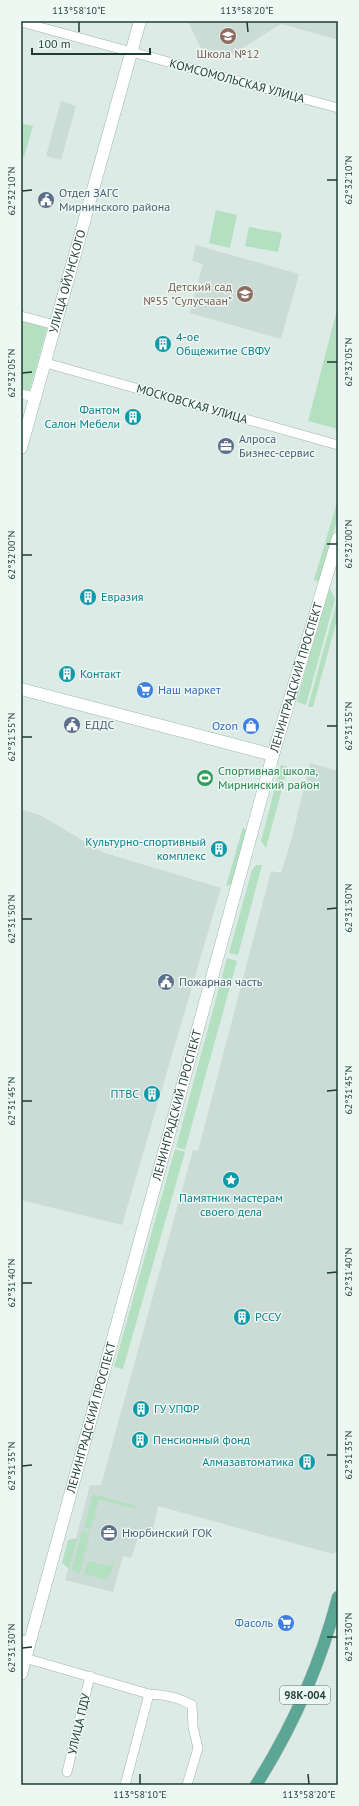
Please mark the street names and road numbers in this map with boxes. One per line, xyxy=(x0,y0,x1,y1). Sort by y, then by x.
street label: КОМСОМОЛЬСКАЯ УЛИЦА xyxy=(168,55,306,106)
street label: УЛИЦА ОЙУНСКОГО xyxy=(45,228,88,335)
street label: МОСКОВСКАЯ УЛИЦА xyxy=(135,380,249,427)
street label: ЛЕНИНГРАДСКИЙ ПРОСПЕКТ xyxy=(266,600,325,755)
street label: ЛЕНИНГРАДСКИЙ ПРОСПЕКТ xyxy=(148,1027,204,1183)
street label: ЛЕНИНГРАДСКИЙ ПРОСПЕКТ xyxy=(63,1340,119,1495)
road number: 98К-004 xyxy=(280,1686,330,1704)
street label: УЛИЦА ПДУ xyxy=(64,1692,93,1756)

